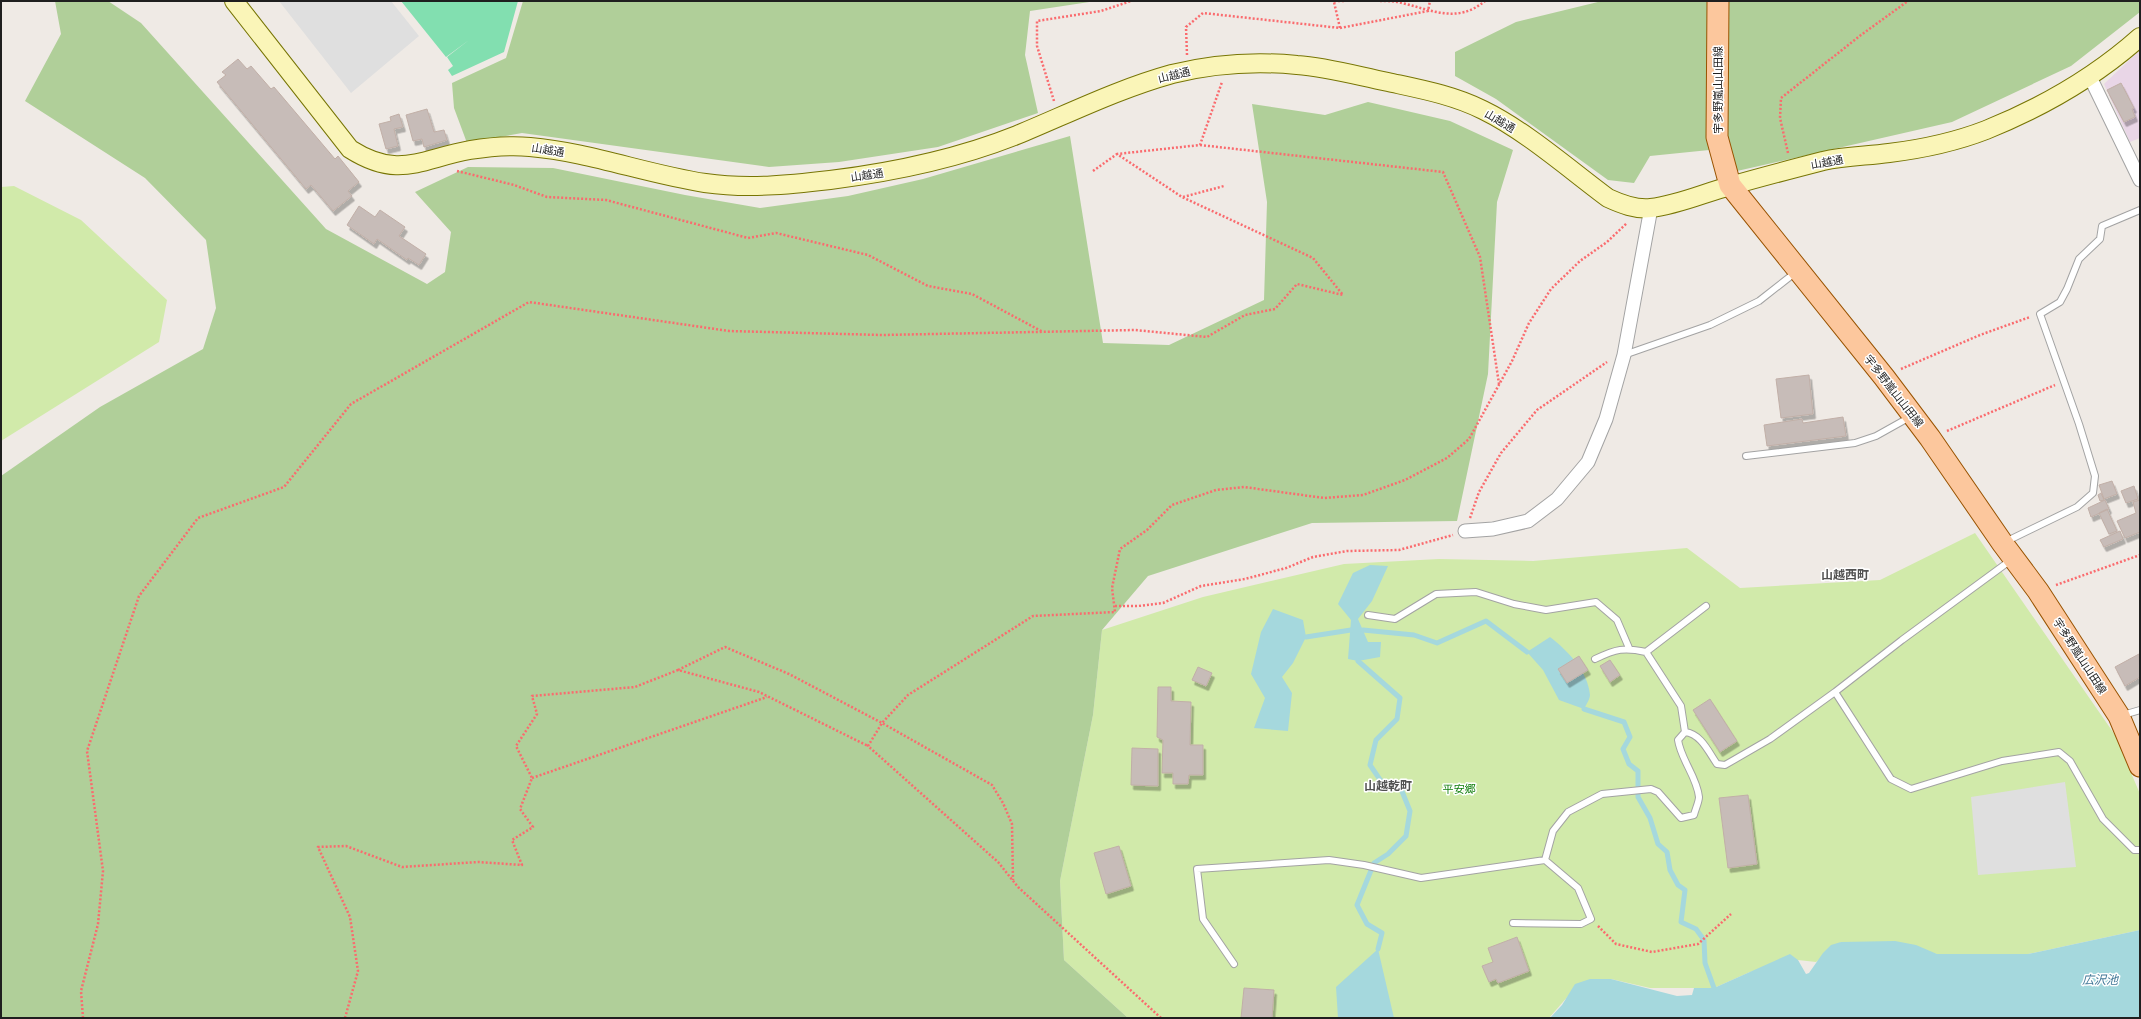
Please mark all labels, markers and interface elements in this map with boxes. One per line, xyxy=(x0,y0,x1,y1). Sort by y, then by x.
street label: 宇多野嵐山山田線 xyxy=(1711,46,1725,134)
street label: 山越通 xyxy=(1156,64,1192,86)
street label: 山越通 xyxy=(1482,107,1518,135)
street label: 山越通 xyxy=(531,141,565,159)
street label: 山越通 xyxy=(1810,152,1844,172)
street label: 山越通 xyxy=(850,166,884,184)
street label: 宇多野嵐山山田線 xyxy=(1861,352,1927,430)
district label: 山越西町 xyxy=(1821,567,1869,582)
street label: 宇多野嵐山山田線 xyxy=(2050,615,2110,697)
district label: 山越乾町 xyxy=(1364,778,1412,793)
park label: 平安郷 xyxy=(1443,782,1476,796)
water label: 広沢池 xyxy=(2082,972,2119,987)

